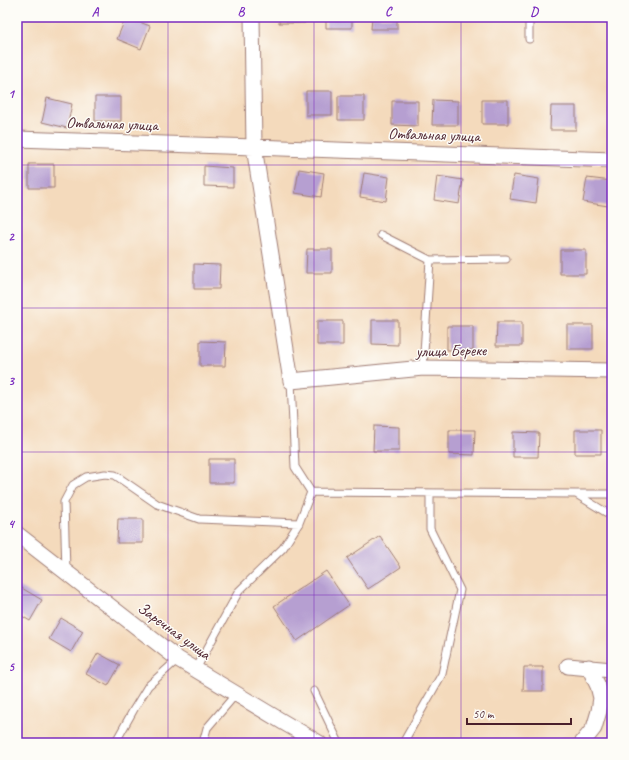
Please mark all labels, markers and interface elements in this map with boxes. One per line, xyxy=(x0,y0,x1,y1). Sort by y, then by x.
text: A xyxy=(92,4,100,20)
text: B xyxy=(238,4,246,20)
text: C xyxy=(385,4,393,20)
text: D xyxy=(530,4,539,20)
text: 1 xyxy=(8,86,16,102)
street label: Отвальная улица xyxy=(66,112,160,136)
street label: Отвальная улица xyxy=(388,123,482,147)
text: 2 xyxy=(8,229,15,245)
street label: улица Береке xyxy=(415,340,488,362)
text: 3 xyxy=(8,373,15,389)
text: 4 xyxy=(8,516,16,532)
street label: Заречная улица xyxy=(133,598,215,665)
text: 5 xyxy=(8,659,15,675)
scale bar xyxy=(467,700,571,726)
text: 50 m xyxy=(473,706,495,722)

